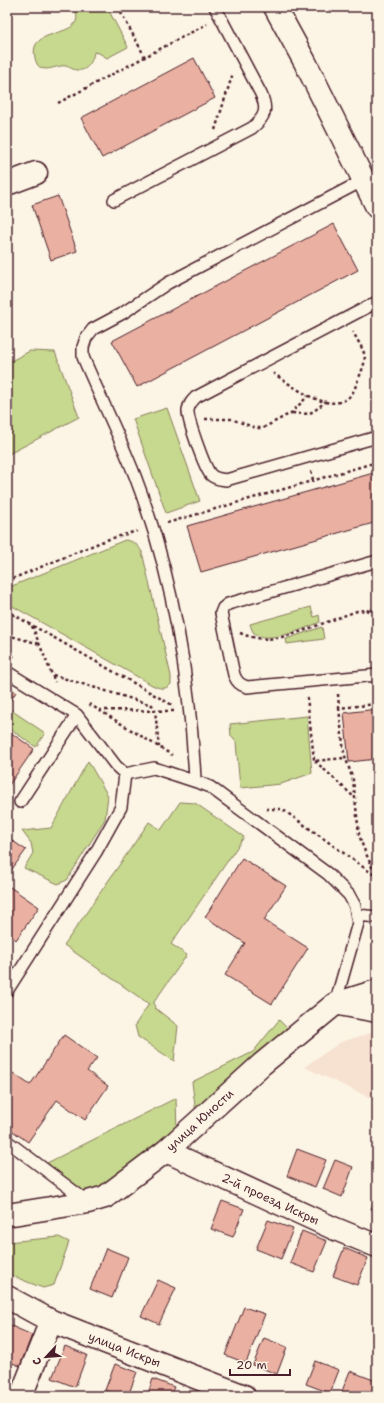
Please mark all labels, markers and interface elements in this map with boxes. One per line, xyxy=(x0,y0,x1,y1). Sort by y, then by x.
street label: улица Юности xyxy=(163,1085,237,1155)
street label: 2-й проезд Искры xyxy=(219,1170,322,1229)
street label: улица Искры xyxy=(86,1328,163,1371)
north arrow xyxy=(26,1337,66,1377)
scale bar xyxy=(230,1351,290,1377)
text: С xyxy=(29,1355,46,1367)
text: 20 m xyxy=(236,1357,267,1373)

